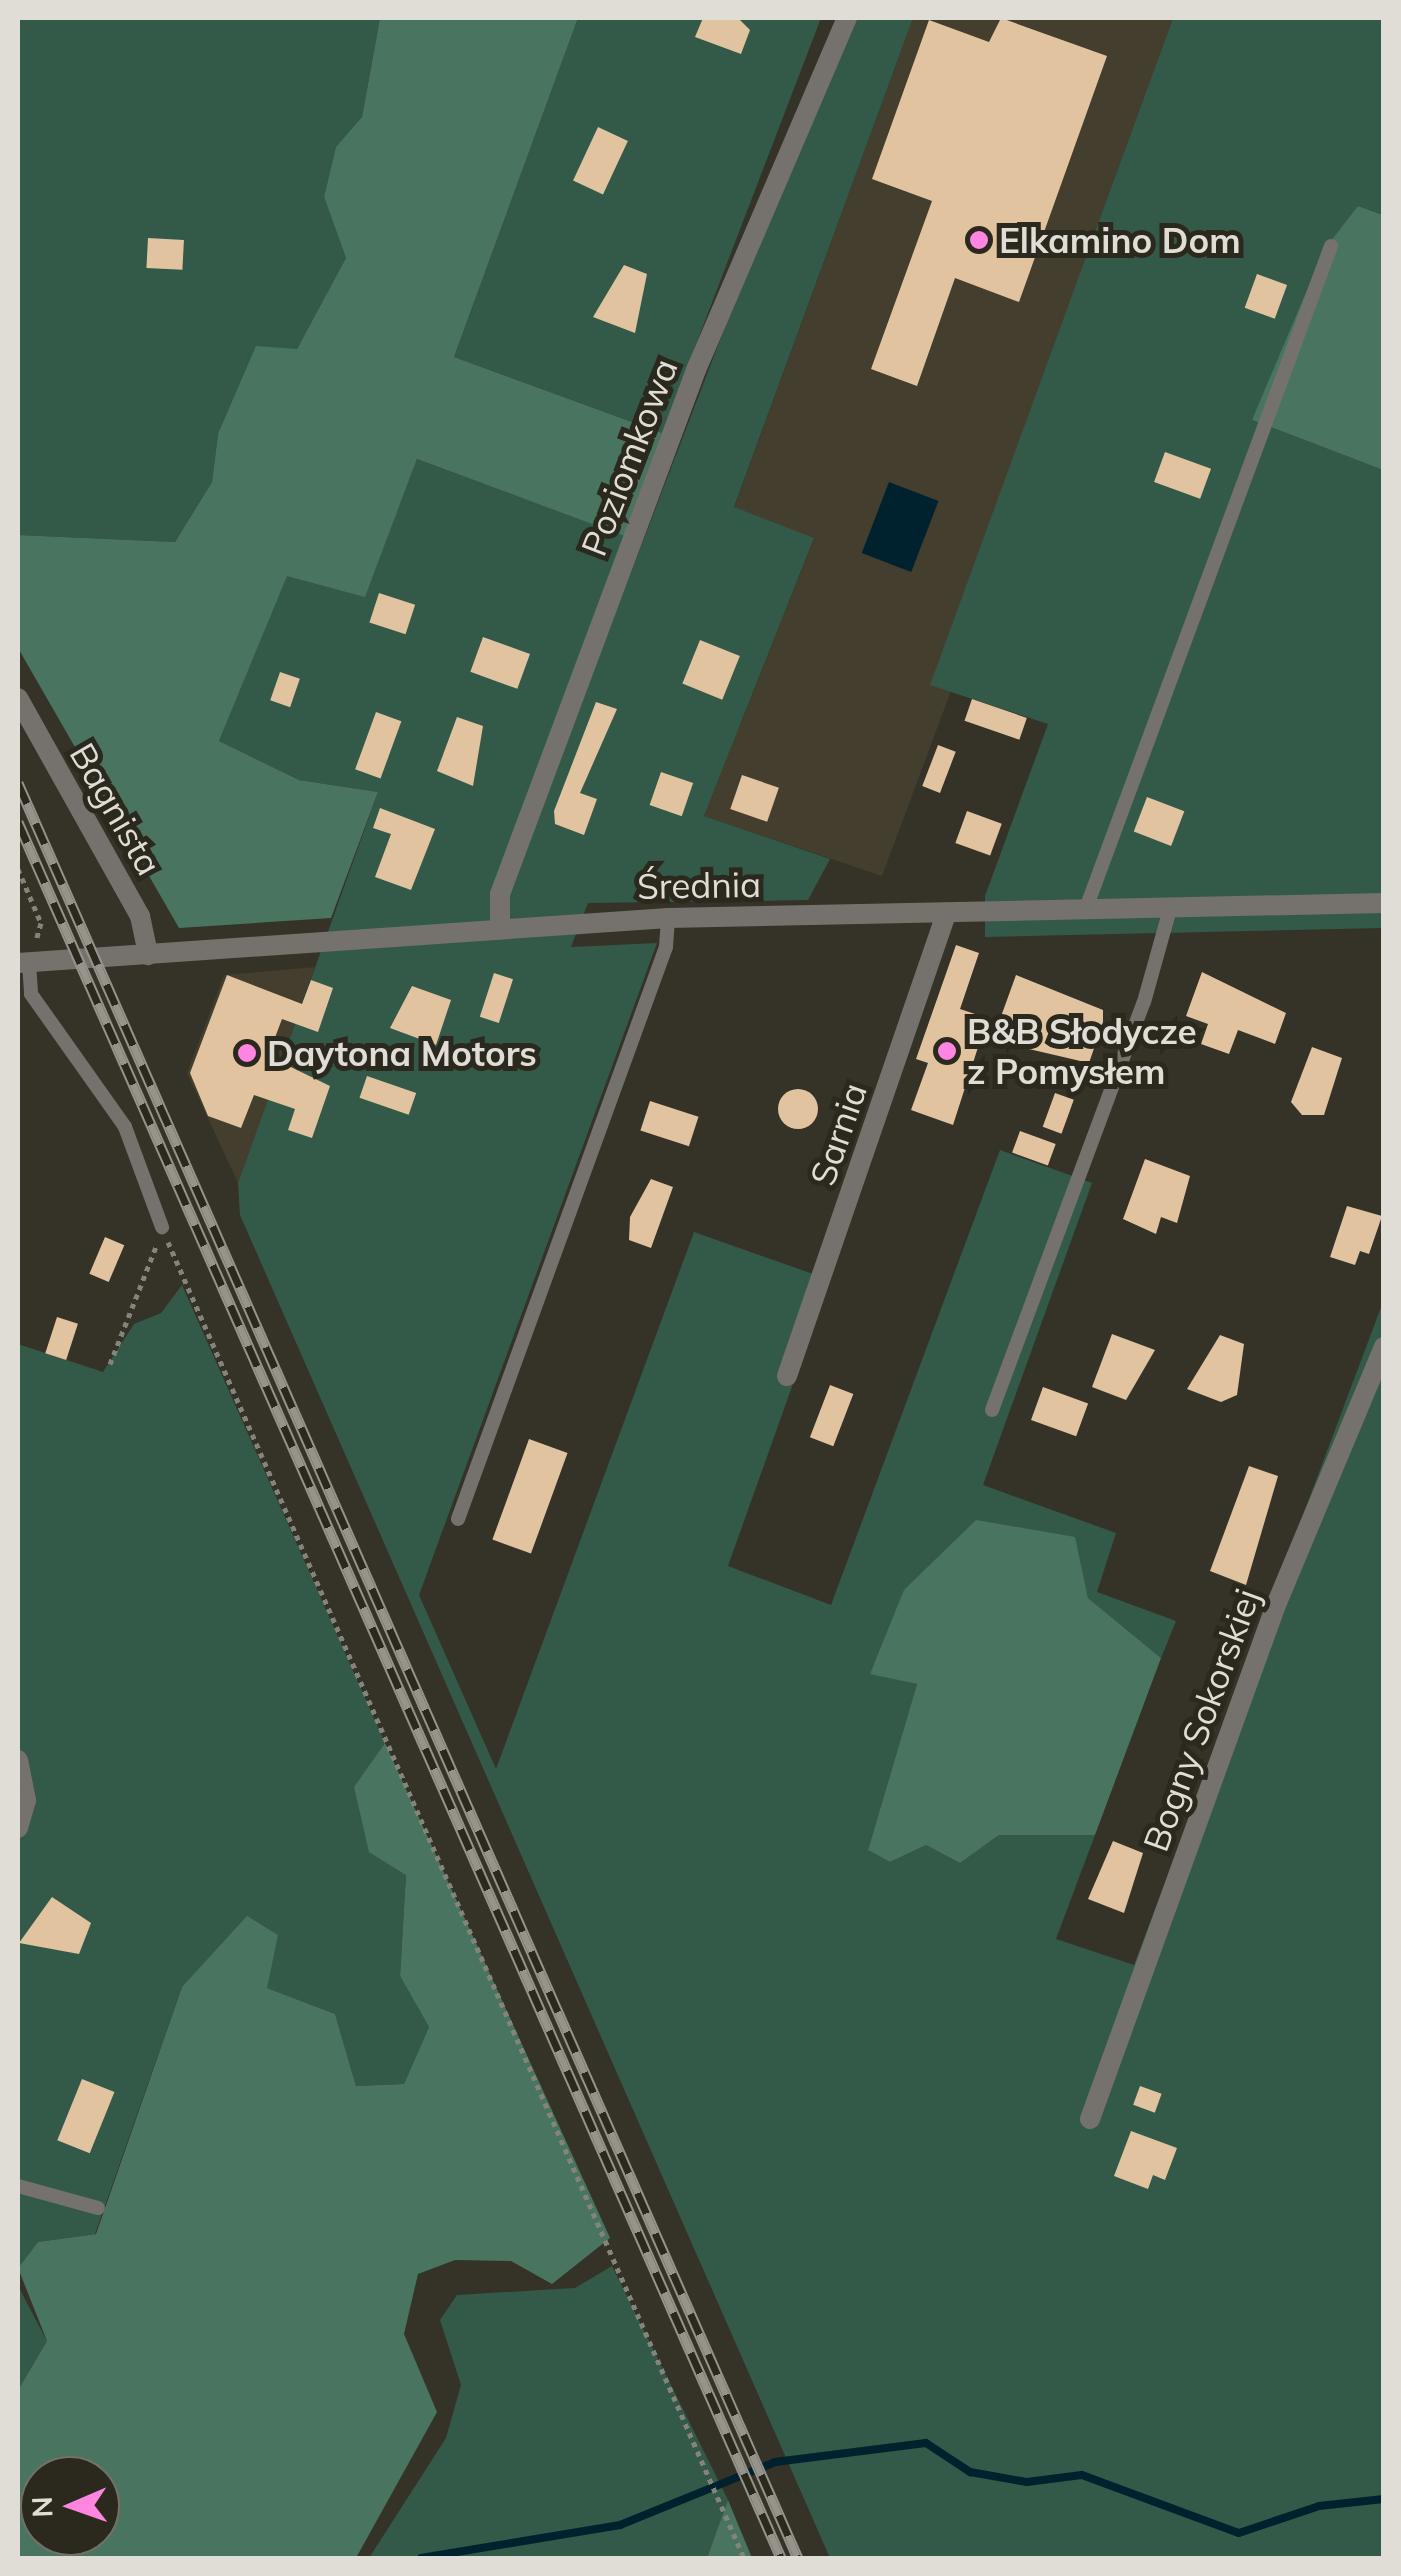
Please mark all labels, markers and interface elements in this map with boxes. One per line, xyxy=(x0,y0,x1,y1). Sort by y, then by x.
place label: Elkamino Dom xyxy=(999,219,1241,261)
marker: Elkamino Dom xyxy=(968,229,990,251)
street label: Poziomkowa xyxy=(572,353,686,561)
street label: Bagnista xyxy=(62,736,170,882)
street label: Średnia xyxy=(637,863,761,907)
place label: B&B Słodycze z Pomysłem xyxy=(967,1010,1197,1092)
place label: Daytona Motors xyxy=(267,1032,537,1074)
marker: B&B Słodycze z Pomysłem xyxy=(936,1040,958,1062)
marker: Daytona Motors xyxy=(236,1042,258,1064)
street label: Sarnia xyxy=(801,1077,875,1191)
street label: Bogny Sokorskiej xyxy=(1134,1583,1268,1857)
north arrow xyxy=(20,2456,120,2556)
text: N xyxy=(24,2496,59,2518)

